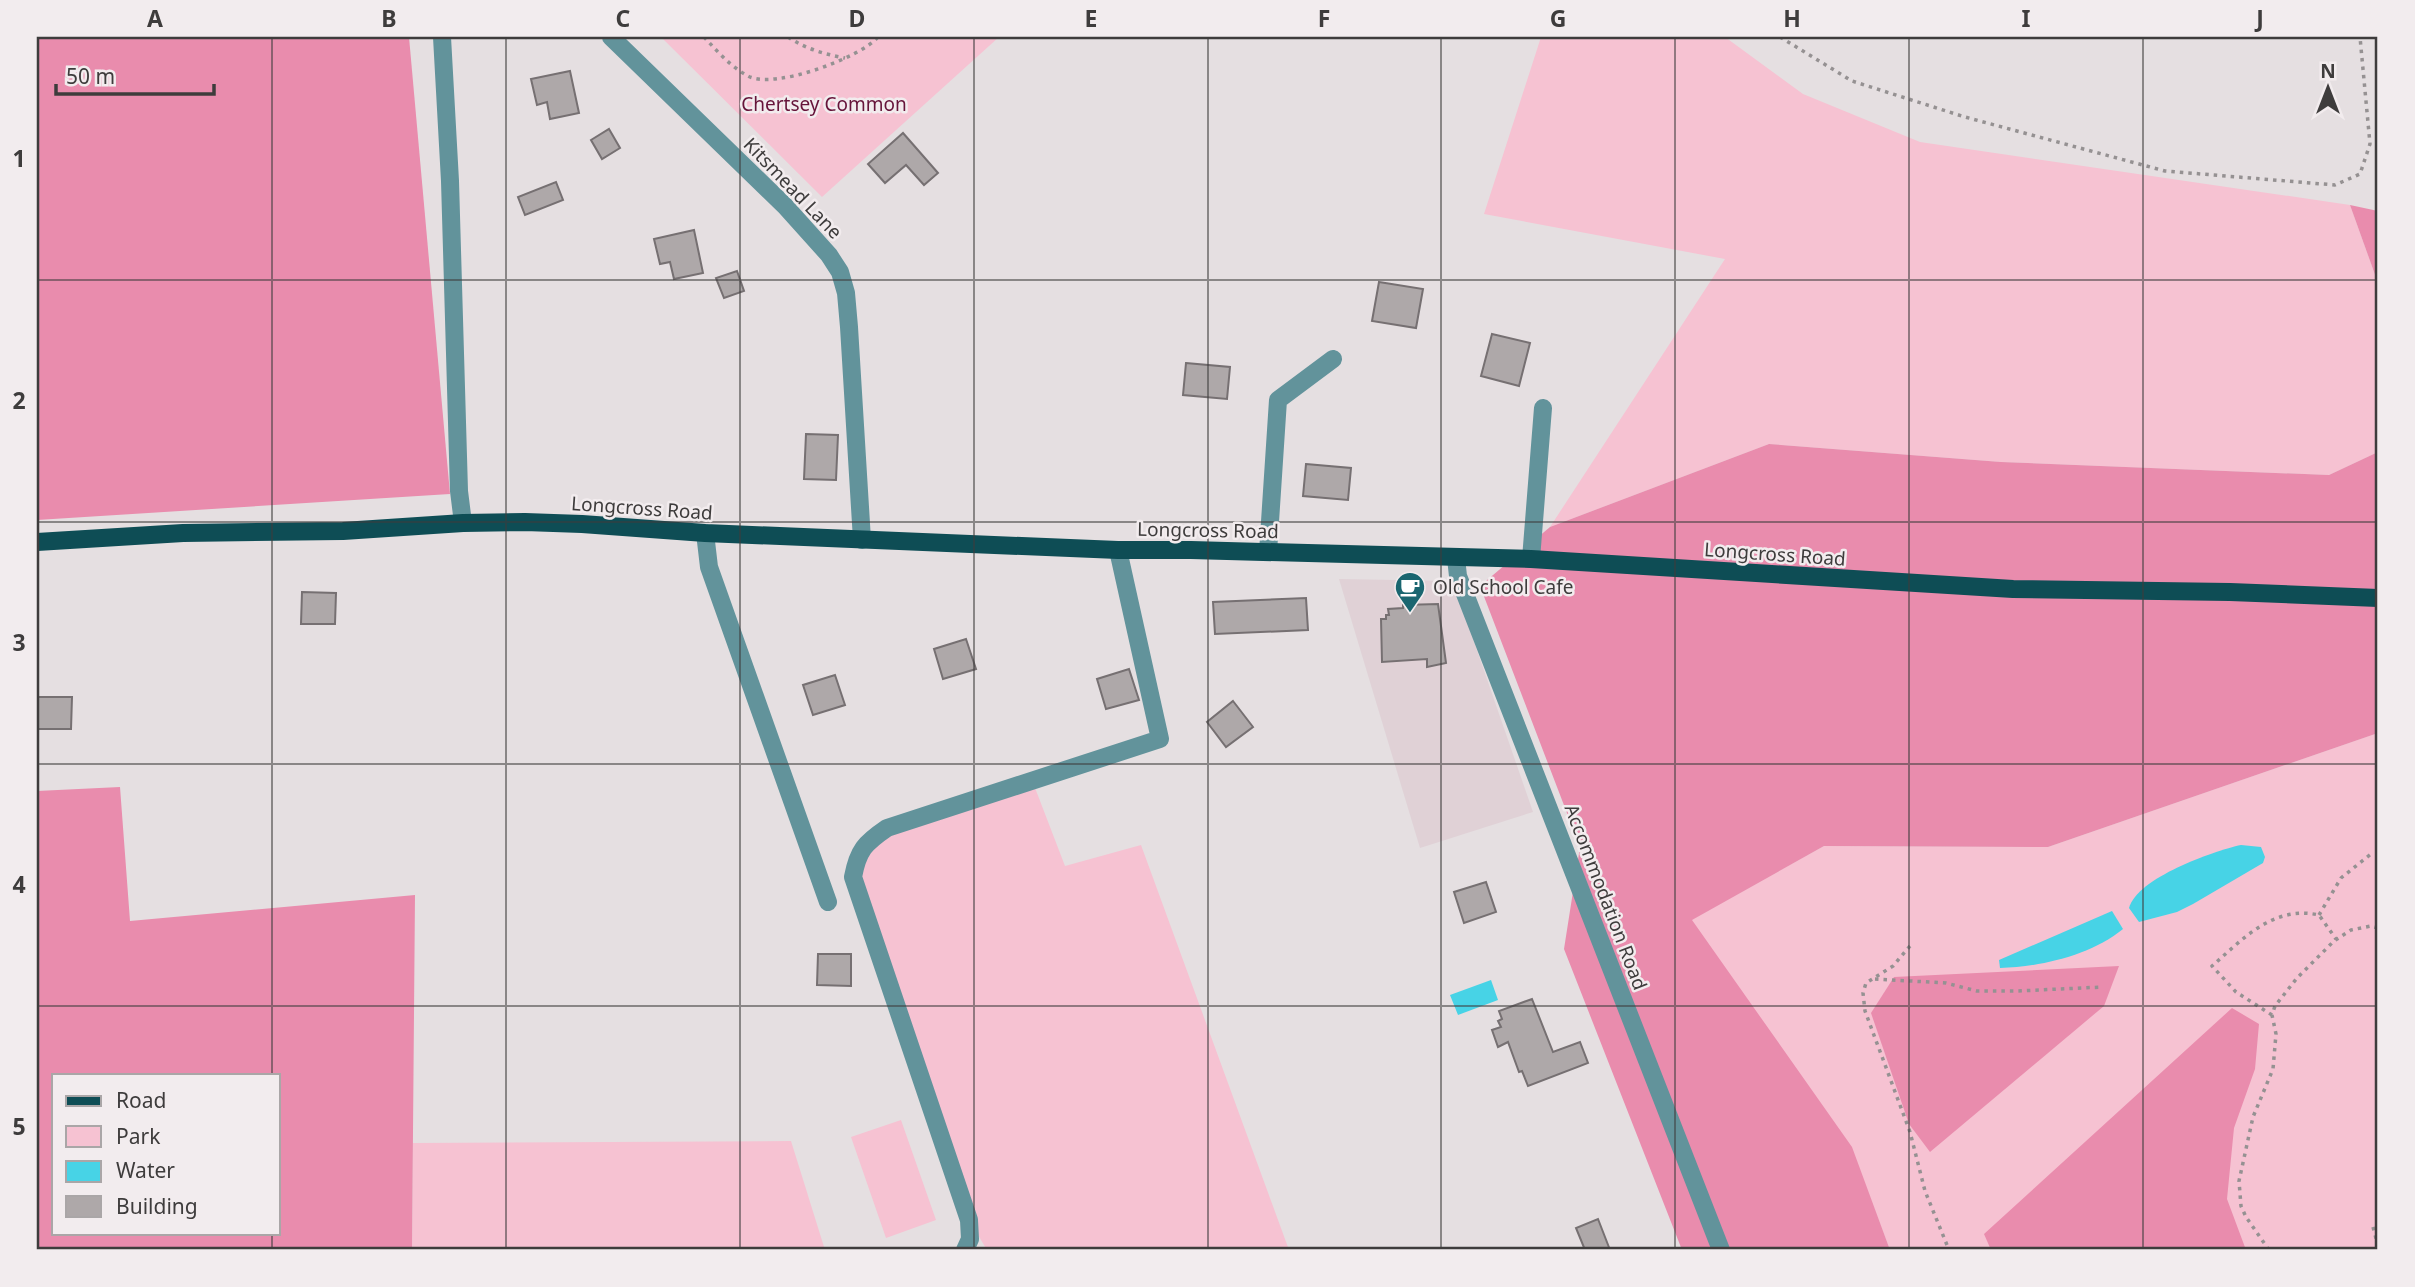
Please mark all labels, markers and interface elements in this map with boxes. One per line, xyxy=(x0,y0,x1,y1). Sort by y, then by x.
text: A xyxy=(147,2,163,34)
text: B xyxy=(381,2,397,34)
text: C xyxy=(616,2,631,34)
text: D xyxy=(849,2,865,34)
text: E xyxy=(1085,2,1097,34)
text: F xyxy=(1318,2,1330,34)
text: G xyxy=(1550,2,1566,34)
text: H xyxy=(1783,2,1801,34)
text: I xyxy=(2022,2,2031,34)
text: J xyxy=(2254,2,2264,34)
scale bar xyxy=(56,52,214,96)
north arrow xyxy=(2292,52,2362,122)
text: N xyxy=(2320,58,2336,84)
text: 50 m xyxy=(66,62,115,90)
park label: Chertsey Common xyxy=(741,91,907,117)
street label: Kitsmead Lane xyxy=(738,132,848,244)
text: 1 xyxy=(12,142,26,174)
text: 2 xyxy=(12,384,26,416)
street label: Longcross Road xyxy=(570,490,714,526)
street label: Longcross Road xyxy=(1137,516,1279,544)
street label: Longcross Road xyxy=(1703,536,1847,572)
cafe icon: Old School Cafe xyxy=(1393,570,1427,614)
place label: Old School Cafe xyxy=(1433,574,1573,600)
text: 3 xyxy=(12,626,26,658)
street label: Accommodation Road xyxy=(1559,800,1653,994)
text: 4 xyxy=(12,868,26,900)
legend xyxy=(52,1074,280,1234)
text: Road xyxy=(116,1086,166,1114)
text: 5 xyxy=(12,1110,26,1142)
text: Park xyxy=(116,1122,161,1150)
text: Water xyxy=(116,1156,175,1184)
text: Building xyxy=(116,1192,198,1220)

